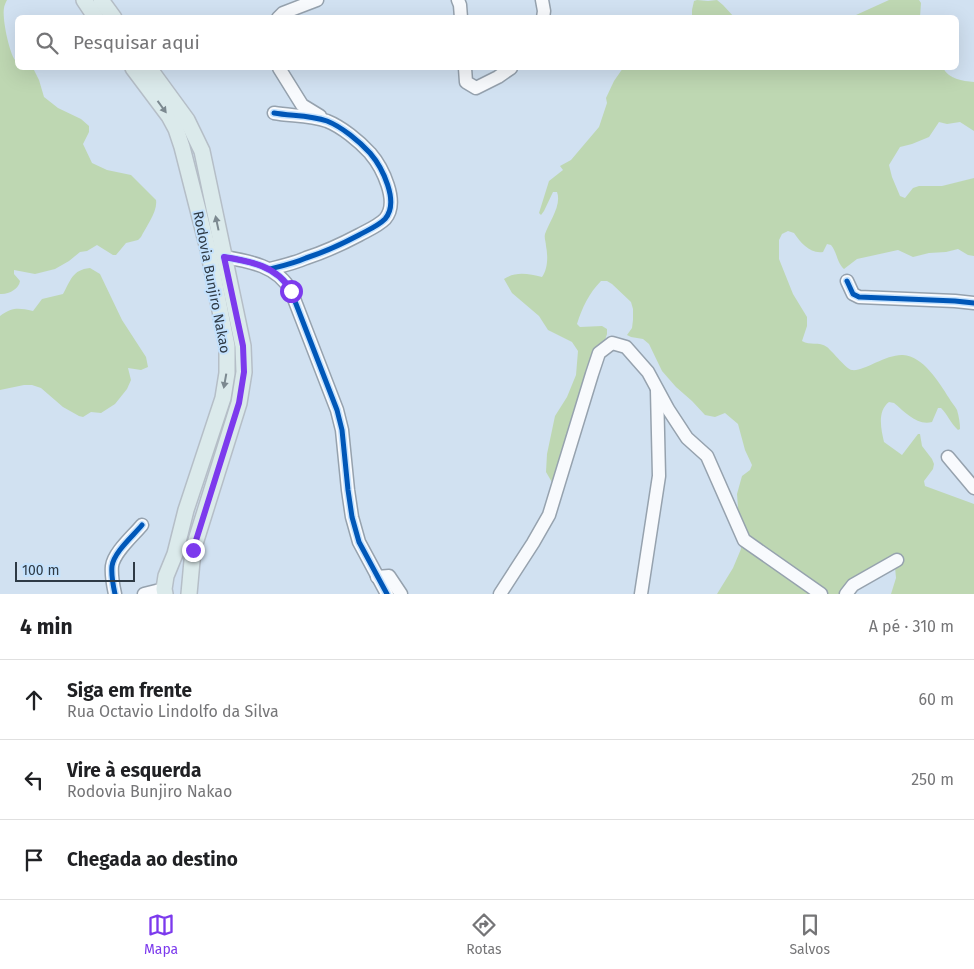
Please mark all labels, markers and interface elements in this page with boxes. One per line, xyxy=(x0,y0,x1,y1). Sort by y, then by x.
search box xyxy=(15,15,959,70)
icon: search xyxy=(33,29,61,57)
text: Pesquisar aqui xyxy=(73,31,200,54)
one-way arrow xyxy=(156,100,167,113)
street label: Rodovia Bunjiro Nakao xyxy=(189,209,234,355)
one-way arrow xyxy=(213,216,221,231)
route start xyxy=(280,280,303,303)
one-way arrow xyxy=(221,374,229,390)
route end xyxy=(182,539,205,562)
scale bar xyxy=(15,559,135,582)
text: 100 m xyxy=(22,562,59,579)
text: 4 min xyxy=(20,614,73,640)
text: A pé · 310 m xyxy=(869,617,954,636)
text: Siga em frente xyxy=(67,679,192,702)
icon: ahead xyxy=(20,686,48,714)
text: 60 m xyxy=(919,690,954,709)
text: Rua Octavio Lindolfo da Silva xyxy=(67,702,279,721)
text: Vire à esquerda xyxy=(67,759,201,782)
icon: left xyxy=(20,766,48,794)
text: 250 m xyxy=(911,770,954,789)
text: Rodovia Bunjiro Nakao xyxy=(67,782,232,801)
icon: arrive xyxy=(20,846,48,874)
text: Chegada ao destino xyxy=(67,848,238,871)
tab: Mapa xyxy=(144,911,178,958)
tab: Rotas xyxy=(466,911,502,958)
tab: Salvos xyxy=(789,911,830,958)

